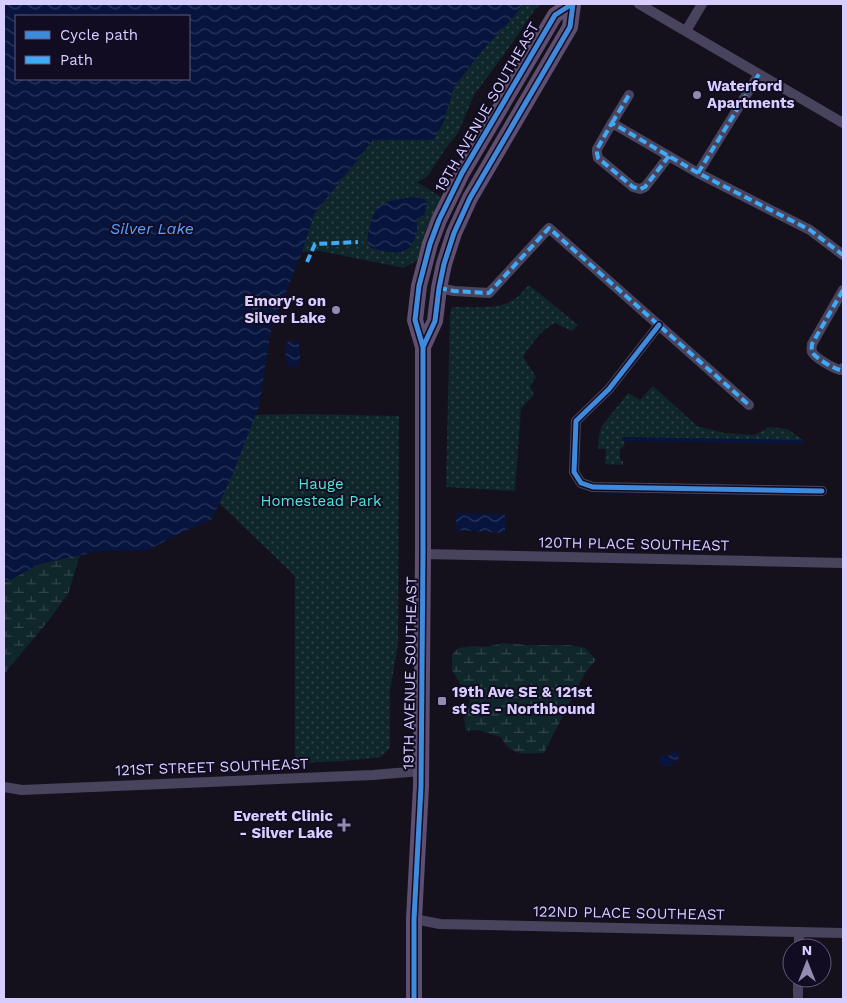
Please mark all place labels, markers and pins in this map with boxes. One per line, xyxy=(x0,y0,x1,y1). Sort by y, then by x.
place label: Waterford Apartments xyxy=(707,77,795,112)
marker: Waterford Apartments xyxy=(691,89,703,101)
place label: Emory's on Silver Lake xyxy=(244,292,326,327)
marker: Emory's on Silver Lake xyxy=(330,304,342,316)
place label: 19th Ave SE & 121st st SE - Northbound xyxy=(452,683,595,718)
marker: 19th Ave SE & 121st st SE - Northbound xyxy=(436,695,448,707)
place label: Everett Clinic - Silver Lake xyxy=(233,807,333,842)
marker: Everett Clinic - Silver Lake xyxy=(337,818,351,832)

